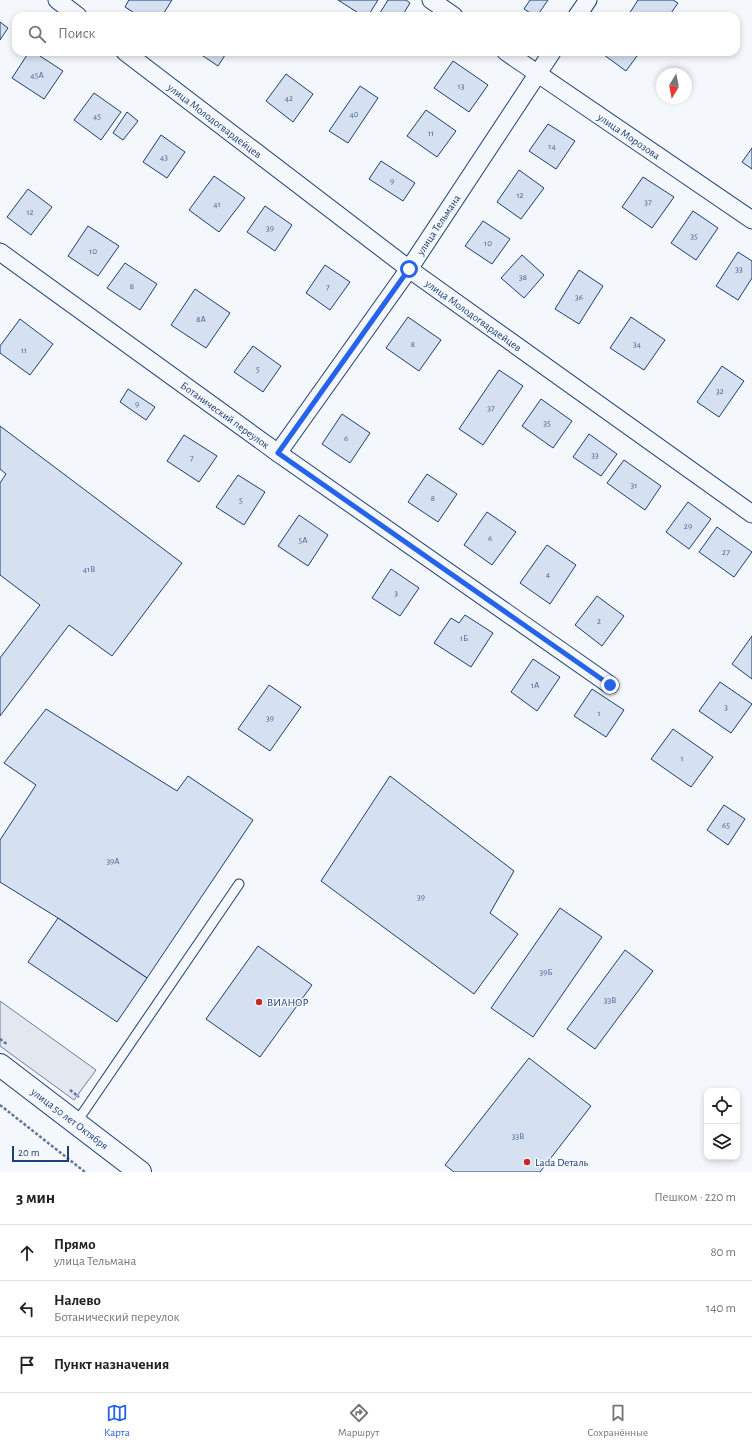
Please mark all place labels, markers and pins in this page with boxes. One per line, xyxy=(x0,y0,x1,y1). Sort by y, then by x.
marker: ВИАНОР xyxy=(254,997,264,1007)
place label: ВИАНОР xyxy=(267,997,309,1008)
marker: Lada Dеталь xyxy=(522,1157,532,1167)
place label: Lada Dеталь xyxy=(535,1157,588,1168)

